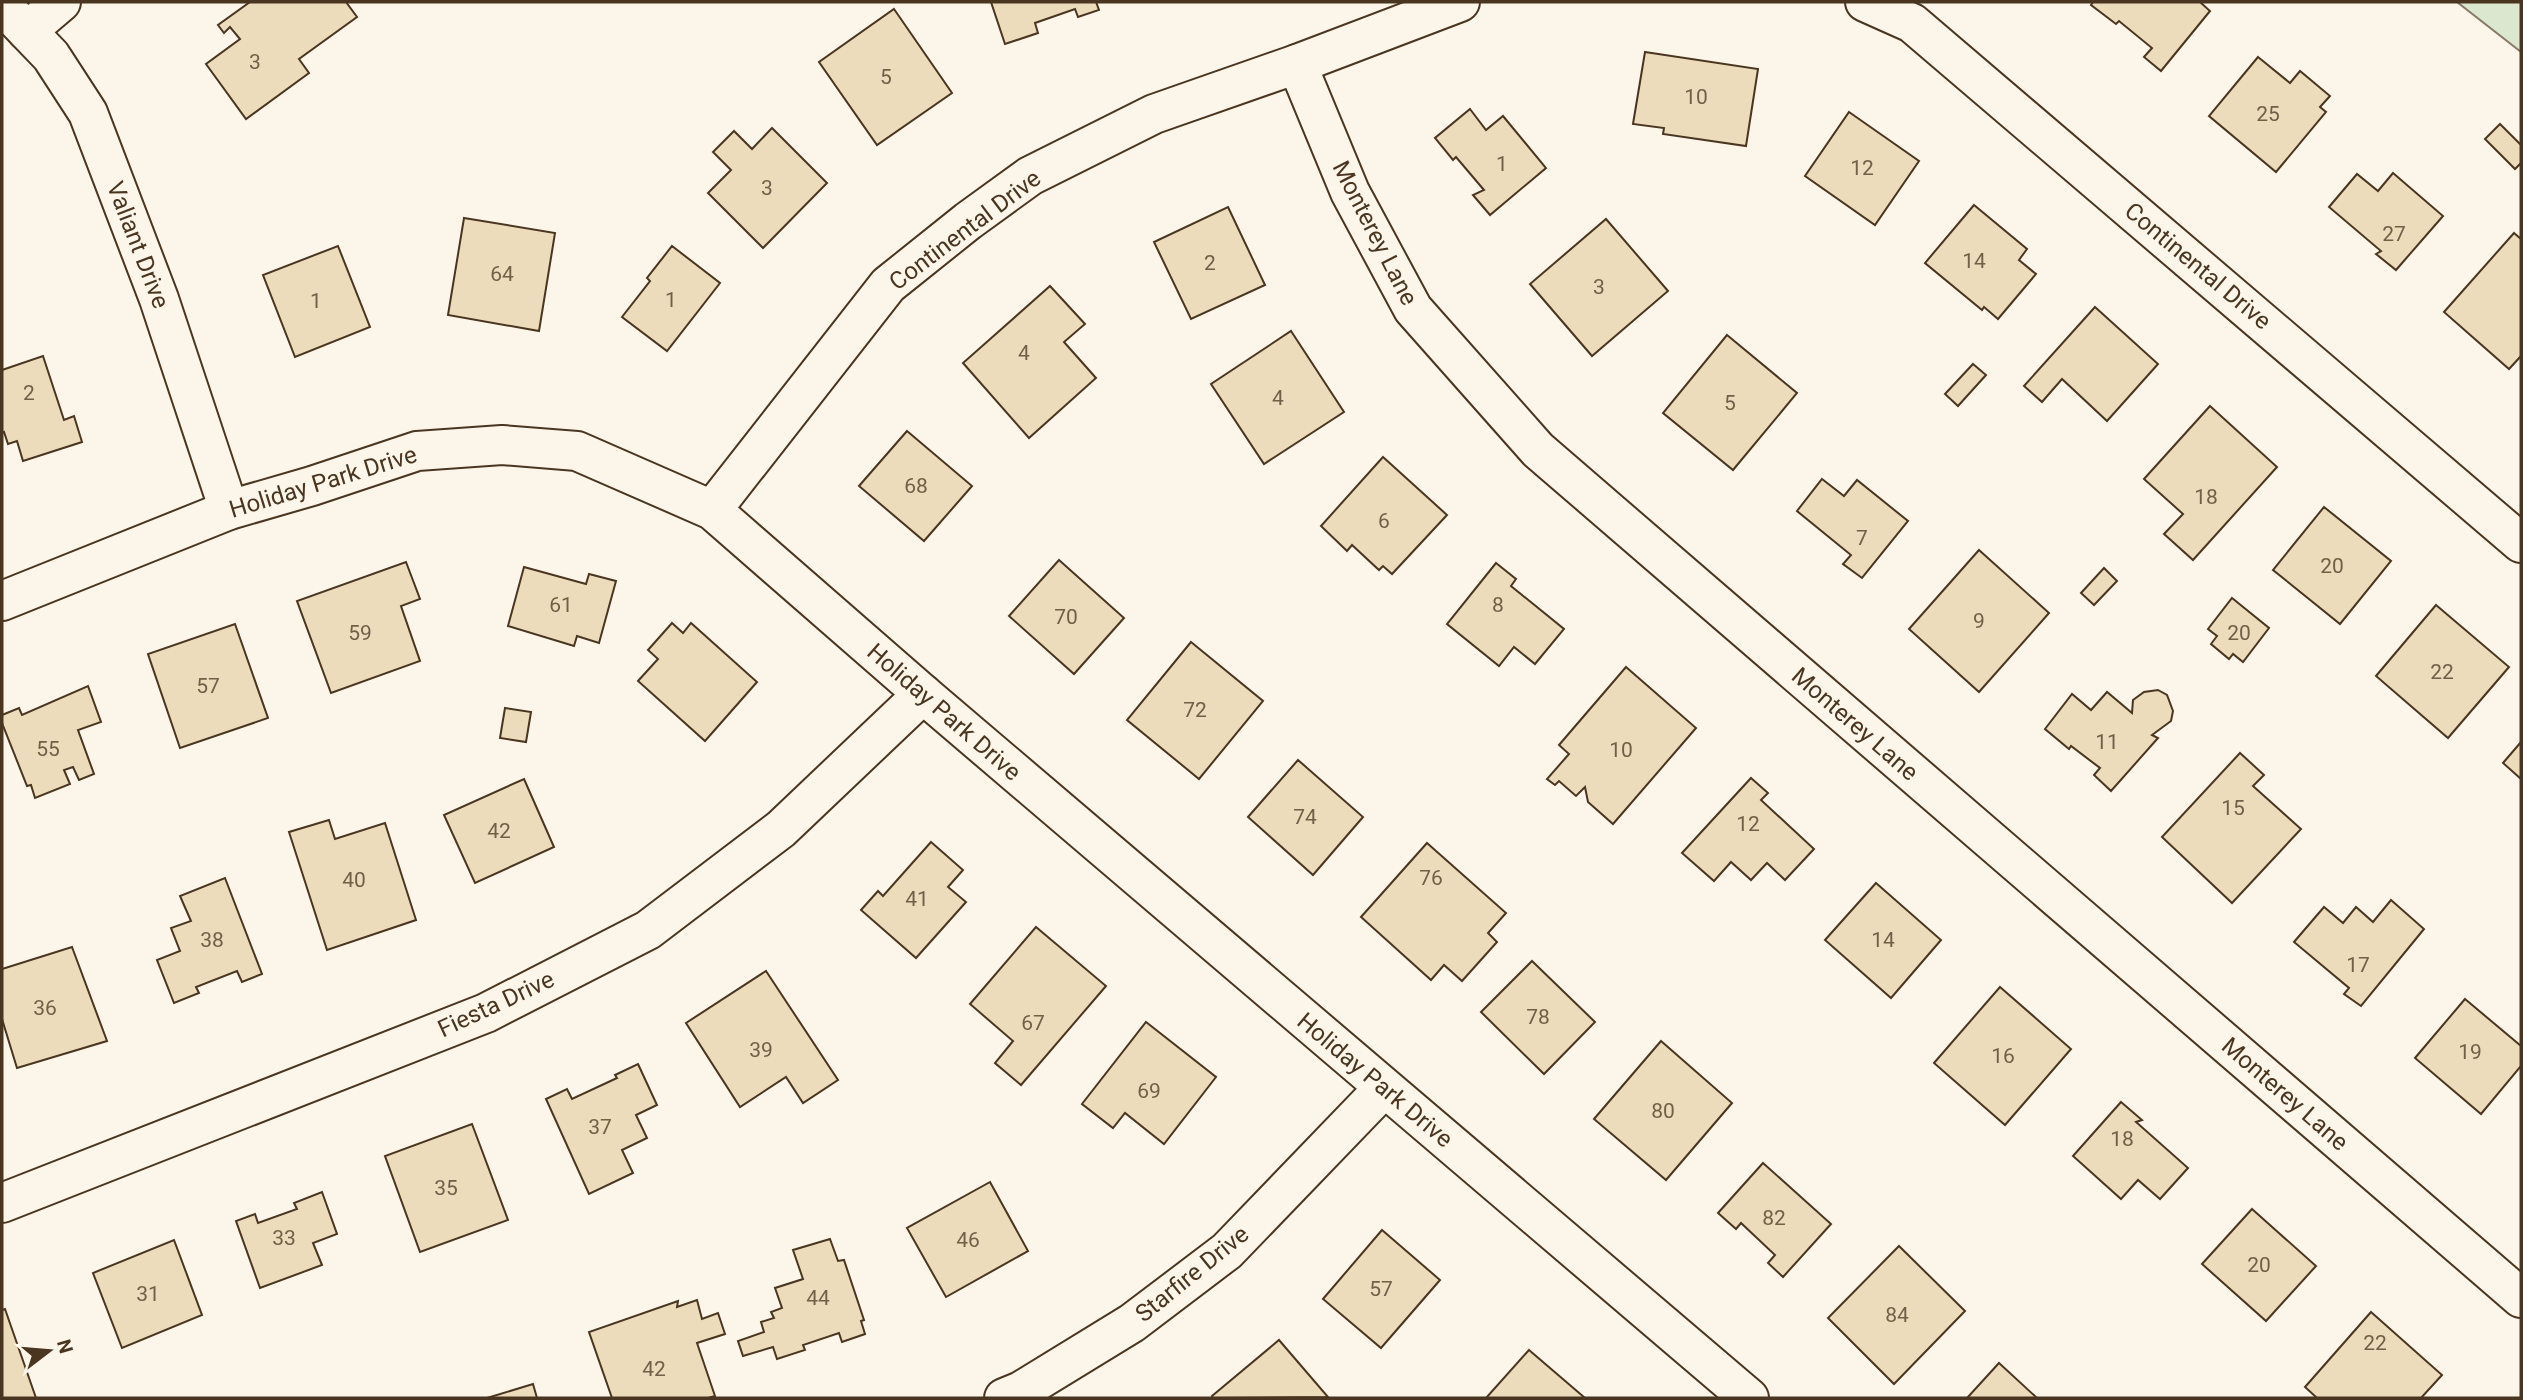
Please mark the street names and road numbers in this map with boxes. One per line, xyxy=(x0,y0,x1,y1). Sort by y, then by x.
street label: Monterey Lane xyxy=(1327,156,1423,310)
street label: Continental Drive xyxy=(884,164,1046,296)
street label: Valiant Drive xyxy=(101,178,175,312)
street label: Continental Drive xyxy=(2119,197,2277,335)
street label: Holiday Park Drive xyxy=(226,440,420,524)
street label: Holiday Park Drive xyxy=(861,638,1027,786)
street label: Monterey Lane xyxy=(1786,662,1924,786)
street label: Fiesta Drive xyxy=(433,965,559,1043)
street label: Holiday Park Drive xyxy=(1292,1007,1458,1153)
street label: Monterey Lane xyxy=(2216,1032,2354,1156)
street label: Starfire Drive xyxy=(1130,1220,1254,1328)

